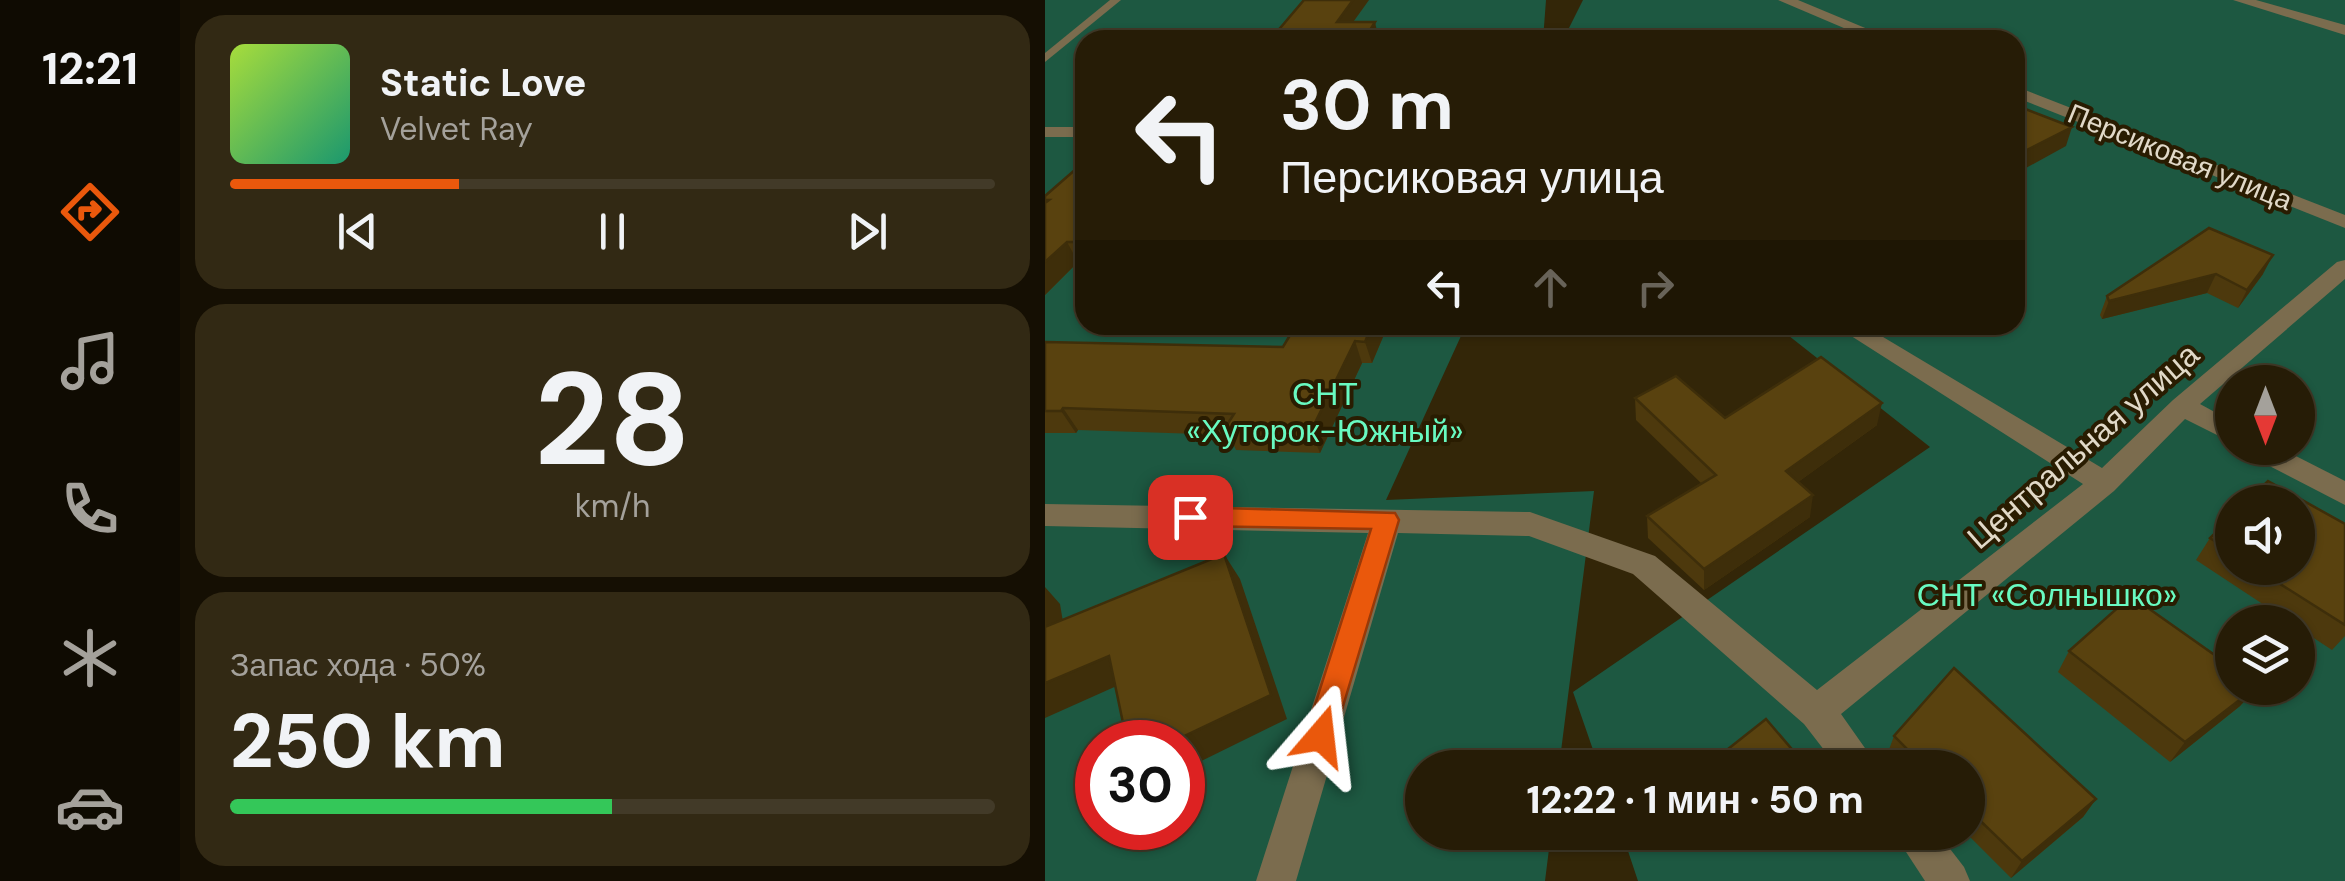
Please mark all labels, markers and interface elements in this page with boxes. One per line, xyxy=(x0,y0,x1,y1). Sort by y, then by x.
text: 12:21 xyxy=(42,39,138,98)
text: Static Love xyxy=(380,58,586,108)
text: 30 m xyxy=(1280,60,1454,151)
icon: left xyxy=(1115,70,1245,200)
street label: Персиковая улица xyxy=(2062,95,2298,219)
text: Velvet Ray xyxy=(380,108,533,150)
text: Персиковая улица xyxy=(1280,148,1664,207)
icon: directions xyxy=(55,177,125,247)
icon: previous xyxy=(330,204,385,259)
icon: pause xyxy=(585,204,640,259)
icon: next xyxy=(840,204,895,259)
icon: left xyxy=(1418,260,1473,315)
icon: ahead xyxy=(1523,260,1578,315)
icon: right xyxy=(1628,260,1683,315)
icon: music xyxy=(55,326,125,396)
street label: Центральная улица xyxy=(1958,334,2208,558)
text: 28 xyxy=(534,335,691,504)
north arrow xyxy=(2215,365,2315,465)
map controls xyxy=(2215,365,2315,705)
park label: СНТ «Хуторок-Южный» xyxy=(1187,373,1463,452)
icon: phone xyxy=(55,474,125,544)
pin xyxy=(1148,475,1233,560)
text: km/h xyxy=(575,485,650,527)
button: sound xyxy=(2215,485,2315,585)
icon: arrive xyxy=(1163,490,1218,545)
park label: СНТ «Солнышко» xyxy=(1917,574,2177,616)
button: layers xyxy=(2215,605,2315,705)
icon: climate xyxy=(55,623,125,693)
text: Запас хода · 50% xyxy=(230,644,486,686)
position arrow xyxy=(1269,684,1373,788)
text: 250 km xyxy=(230,693,505,790)
speed limit sign: 30 xyxy=(1075,720,1205,850)
icon: car xyxy=(55,772,125,842)
text: 12:22 · 1 мин · 50 m xyxy=(1526,775,1864,825)

